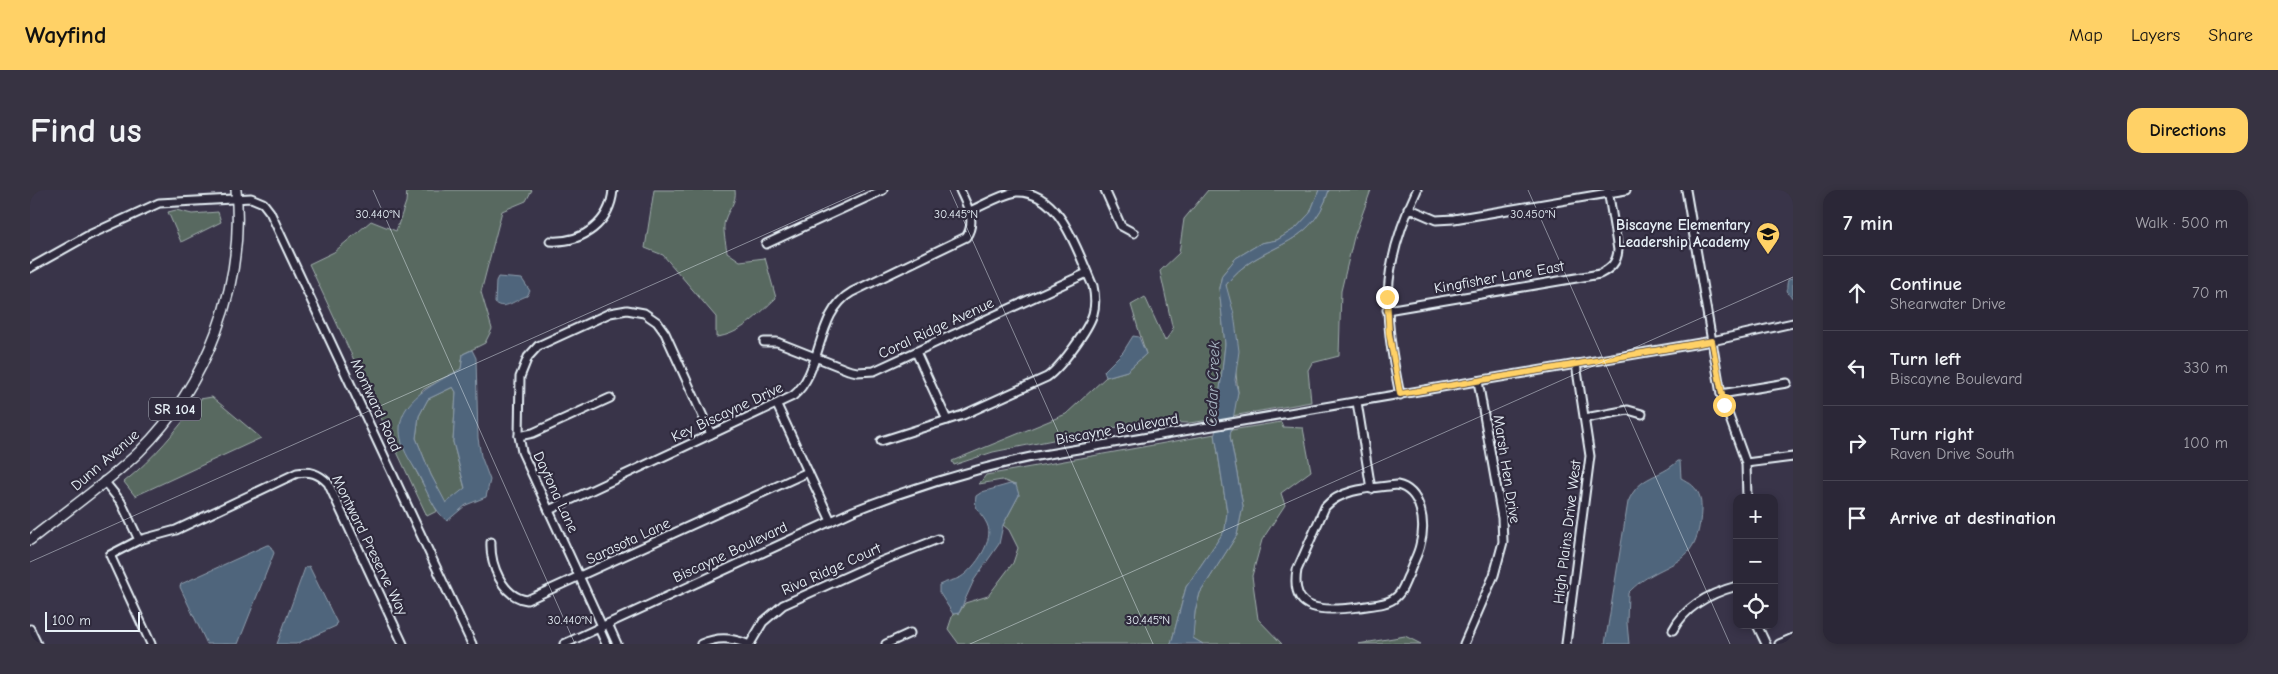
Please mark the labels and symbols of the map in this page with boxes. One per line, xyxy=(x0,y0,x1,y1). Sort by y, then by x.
text: 30.440°N xyxy=(355,207,401,221)
text: 30.445°N xyxy=(934,207,978,221)
text: 30.450°N xyxy=(1510,207,1556,221)
place label: Biscayne Elementary Leadership Academy xyxy=(1616,216,1750,251)
school or university icon: Biscayne Elementary Leadership Academy xyxy=(1755,221,1781,255)
street label: Kingfisher Lane East xyxy=(1433,257,1566,297)
route end xyxy=(1376,286,1399,309)
street label: Coral Ridge Avenue xyxy=(875,293,997,363)
water label: Cedar Creek xyxy=(1203,341,1223,427)
street label: Montward Road xyxy=(347,356,405,454)
street label: Key Biscayne Drive xyxy=(668,378,786,446)
route start xyxy=(1713,394,1736,417)
road number: SR 104 xyxy=(149,398,201,420)
street label: Biscayne Boulevard xyxy=(1054,409,1180,449)
street label: Marsh Hen Drive xyxy=(1490,414,1525,525)
street label: Dunn Avenue xyxy=(67,425,143,494)
street label: Daytona Lane xyxy=(529,449,583,536)
street label: High Plains Drive West xyxy=(1549,458,1585,605)
street label: Montward Preserve Way xyxy=(328,472,412,618)
street label: Sarasota Lane xyxy=(583,513,673,568)
street label: Biscayne Boulevard xyxy=(670,518,790,586)
street label: Riva Ridge Court xyxy=(779,539,884,599)
scale bar xyxy=(45,609,140,632)
text: 30.440°N xyxy=(547,613,593,627)
text: 30.445°N xyxy=(1126,613,1170,627)

